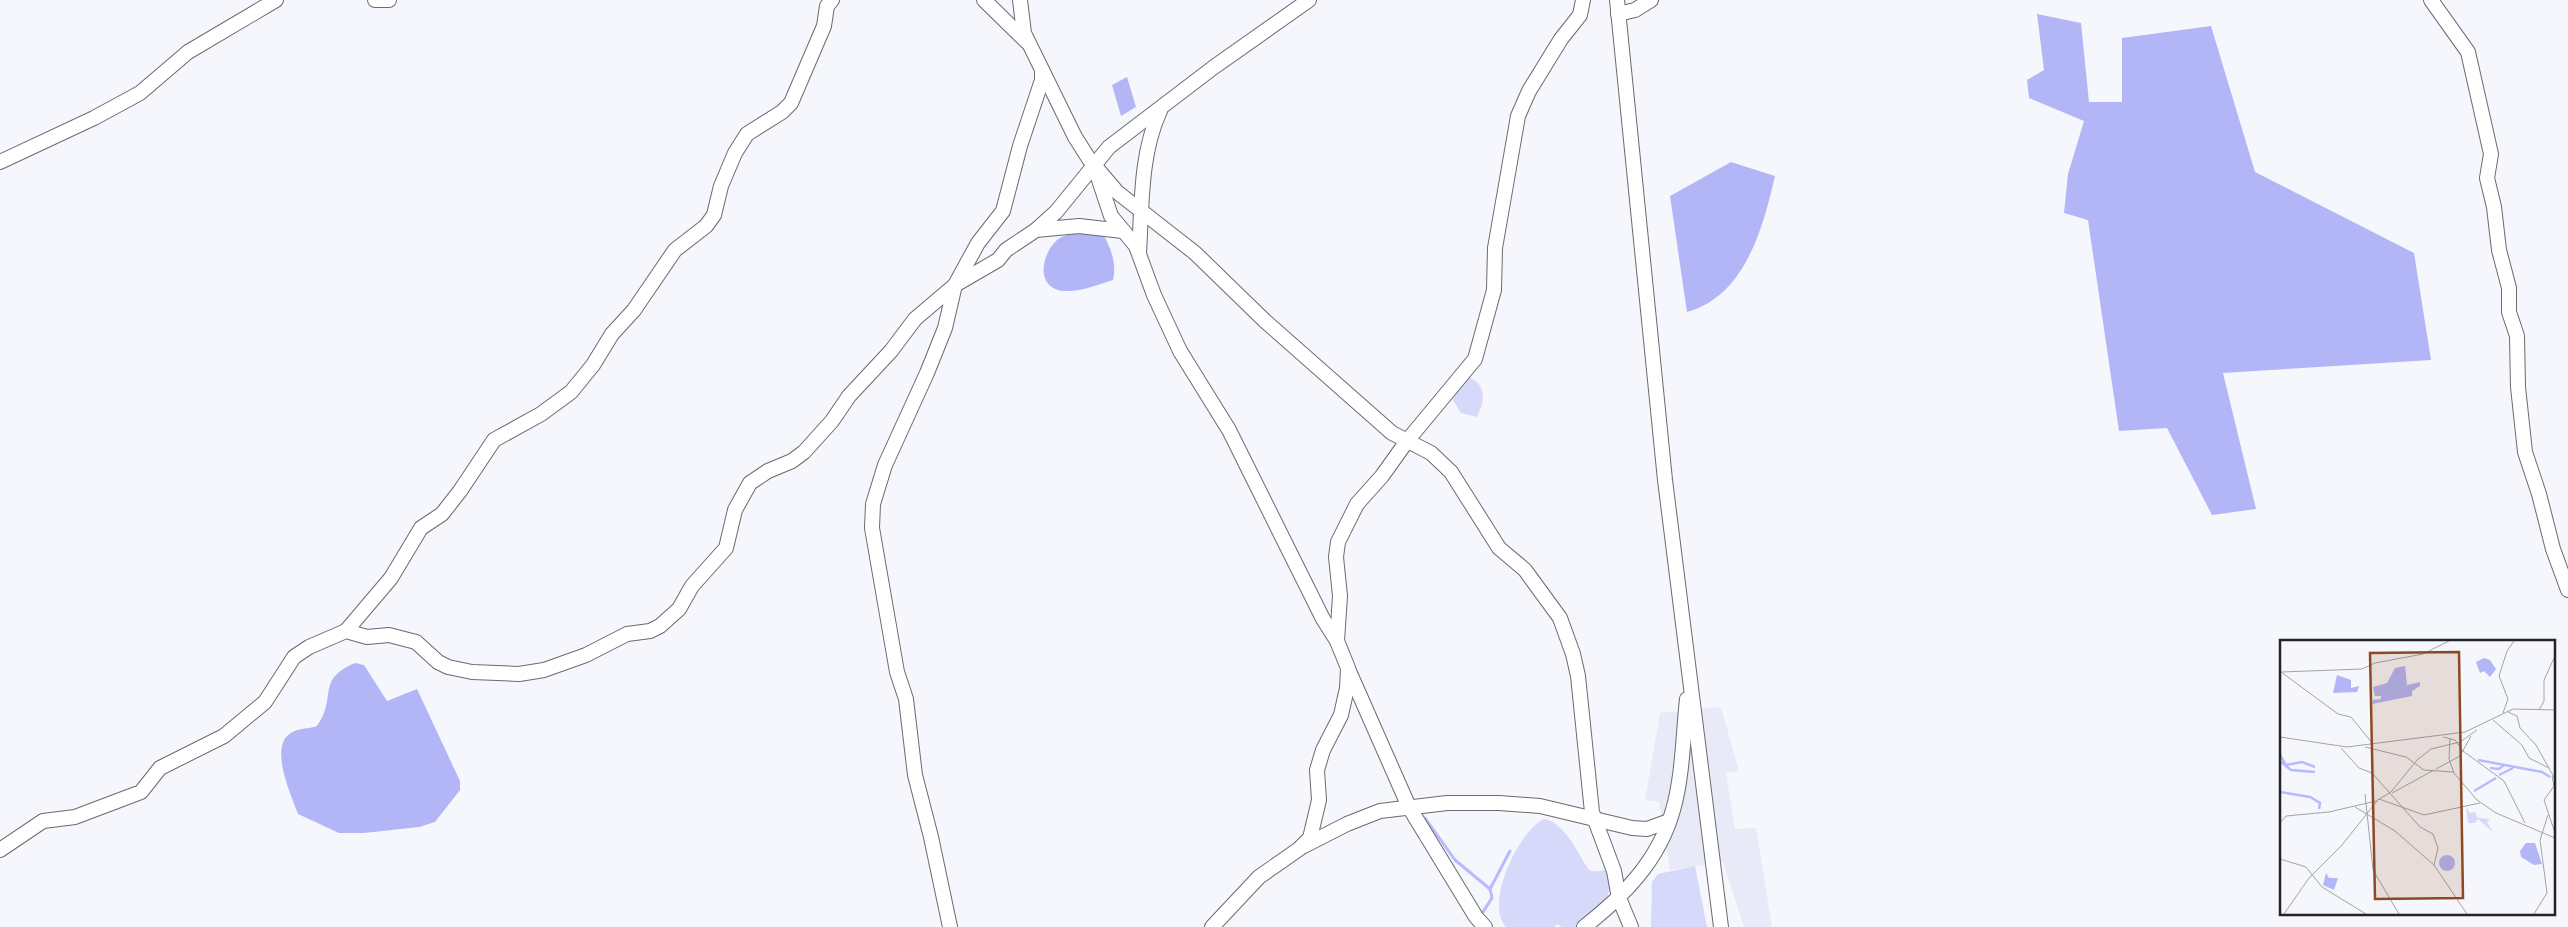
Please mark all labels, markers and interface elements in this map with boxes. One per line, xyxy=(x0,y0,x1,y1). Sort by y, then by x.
inset map xyxy=(2280,640,2556,914)

